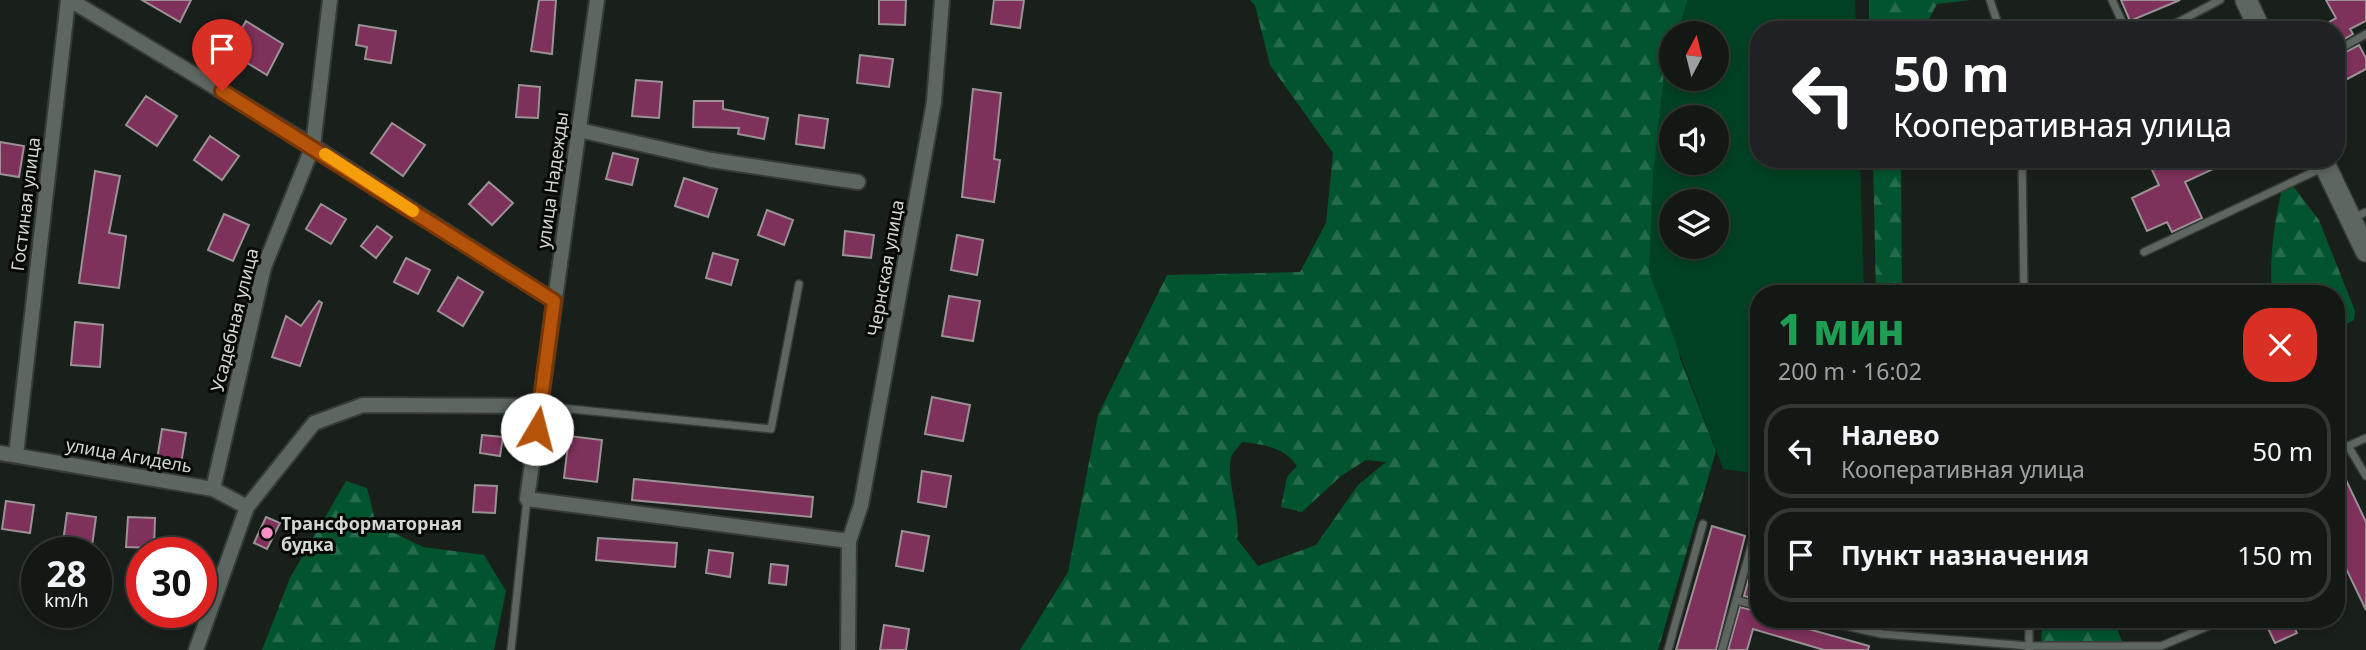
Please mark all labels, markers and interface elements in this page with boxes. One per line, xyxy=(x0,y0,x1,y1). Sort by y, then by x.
pin xyxy=(192,19,252,91)
north arrow xyxy=(1659,21,1729,91)
map controls xyxy=(1659,21,1729,259)
icon: arrive xyxy=(203,30,241,68)
text: 50 m xyxy=(1893,40,2010,106)
icon: left xyxy=(1778,49,1869,140)
text: Кооперативная улица xyxy=(1893,103,2232,146)
button: sound xyxy=(1659,105,1729,175)
street label: улица Надежды xyxy=(531,110,573,250)
street label: Гостиная улица xyxy=(5,136,45,272)
button: layers xyxy=(1659,189,1729,259)
street label: Чернская улица xyxy=(861,198,909,338)
street label: Усадебная улица xyxy=(204,245,264,395)
text: 1 мин xyxy=(1778,300,1905,357)
button: close xyxy=(2243,308,2317,382)
text: 200 m · 16:02 xyxy=(1778,355,1922,387)
position arrow xyxy=(500,392,574,466)
text: Налево xyxy=(1841,417,1940,453)
street label: улица Агидель xyxy=(64,432,194,478)
icon: left xyxy=(1782,432,1820,470)
text: 50 m xyxy=(2252,433,2313,469)
text: Кооперативная улица xyxy=(1841,453,2085,485)
place label: Трансформаторная будка xyxy=(281,511,462,556)
marker: Трансформаторная будка xyxy=(259,525,275,541)
icon: arrive xyxy=(1782,536,1820,574)
speed limit sign: 30 xyxy=(126,537,217,628)
text: Пункт назначения xyxy=(1841,537,2089,573)
text: 150 m xyxy=(2237,537,2313,573)
text: 28 xyxy=(46,550,87,597)
text: km/h xyxy=(44,588,89,612)

